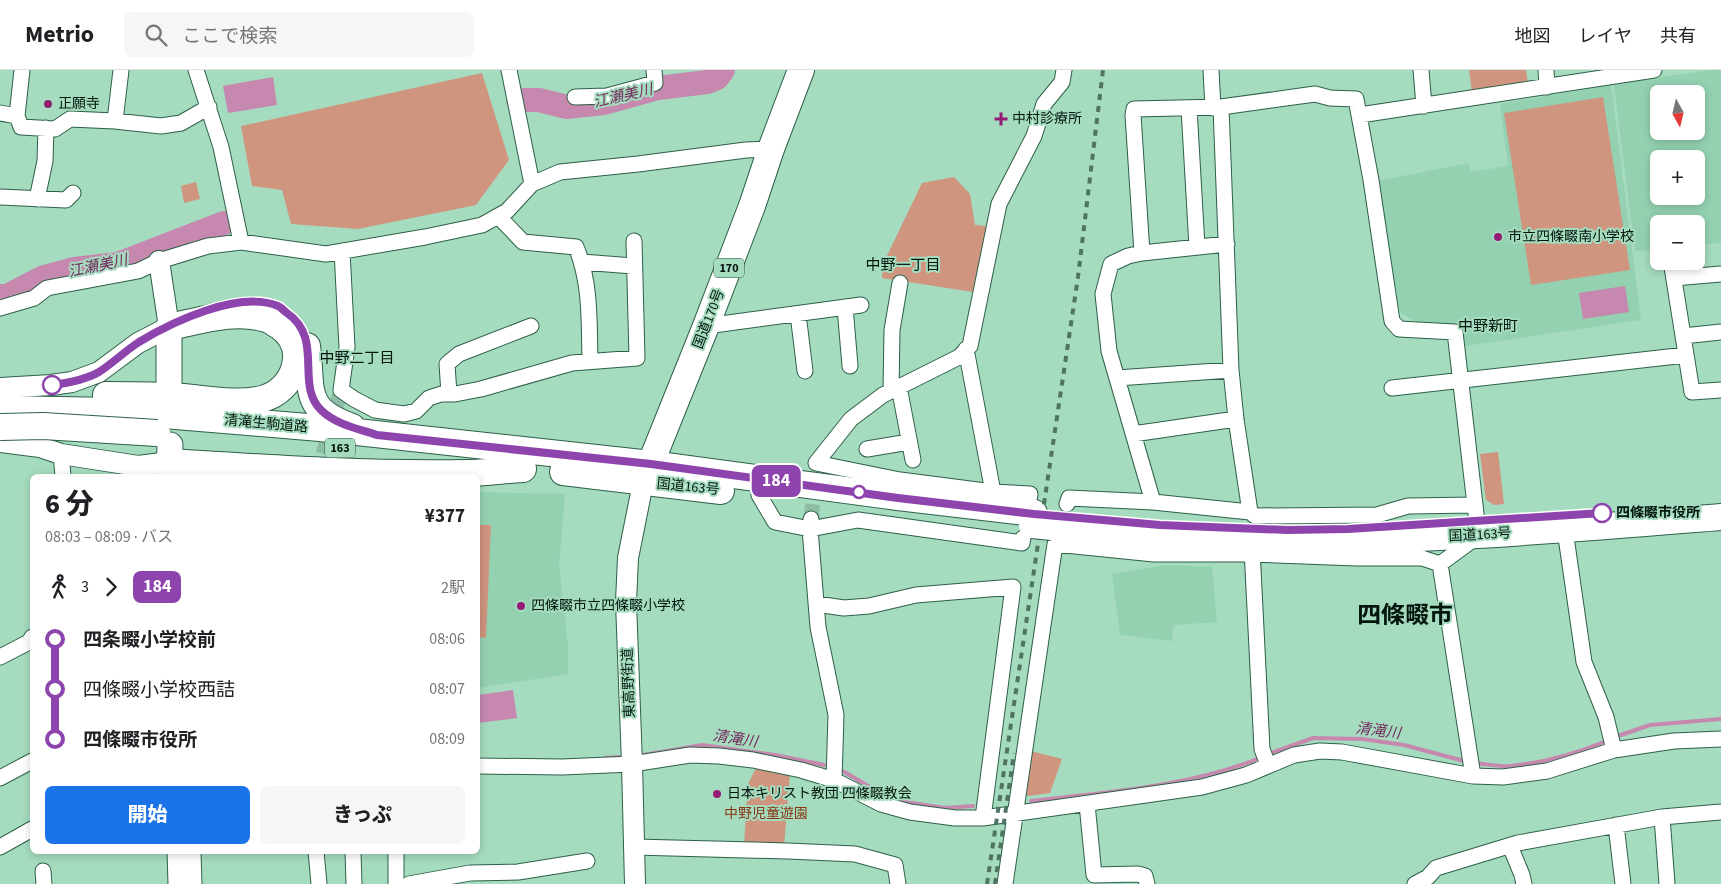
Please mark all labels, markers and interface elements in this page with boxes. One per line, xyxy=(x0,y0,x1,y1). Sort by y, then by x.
search box xyxy=(124,12,474,57)
text: Metrio xyxy=(25,17,94,52)
icon: search xyxy=(142,21,170,49)
text: ここで検索 xyxy=(182,23,277,50)
text: 地図 xyxy=(1515,24,1551,49)
text: レイヤ xyxy=(1579,24,1632,49)
text: 共有 xyxy=(1660,24,1696,49)
water label: 江瀬美川 xyxy=(591,79,657,113)
north arrow xyxy=(1650,85,1705,140)
map controls xyxy=(1650,85,1705,270)
place label: 正願寺 xyxy=(58,94,100,114)
marker: 正願寺 xyxy=(42,98,54,110)
place label: 中村診療所 xyxy=(1012,109,1082,129)
marker: 中村診療所 xyxy=(994,112,1008,126)
button: + xyxy=(1650,150,1705,205)
button: − xyxy=(1650,215,1705,270)
place label: 市立四條畷南小学校 xyxy=(1508,227,1634,247)
marker: 市立四條畷南小学校 xyxy=(1492,231,1504,243)
water label: 江瀬美川 xyxy=(66,249,131,283)
district label: 中野一丁目 xyxy=(865,255,941,276)
road number: 170 xyxy=(714,258,744,278)
street label: 国道170号 xyxy=(688,286,730,352)
district label: 中野新町 xyxy=(1458,316,1518,337)
district label: 中野二丁目 xyxy=(319,348,395,369)
unlabelled marker xyxy=(42,375,62,395)
street label: 清滝生駒道路 xyxy=(223,410,309,438)
road number: 163 xyxy=(325,438,355,458)
line badge: 184 xyxy=(747,465,805,497)
text: 184 xyxy=(762,468,790,493)
street label: 国道163号 xyxy=(656,474,720,500)
text: 6 分 xyxy=(45,484,94,524)
unlabelled marker xyxy=(852,485,866,499)
text: ¥377 xyxy=(425,503,465,530)
marker: 四條畷市役所 xyxy=(1592,503,1612,523)
place label: 四條畷市役所 xyxy=(1616,503,1700,523)
street label: 国道163号 xyxy=(1448,523,1512,547)
text: 08:03 – 08:09 · バス xyxy=(45,526,173,548)
icon: walk xyxy=(45,573,73,601)
icon: forward xyxy=(97,573,125,601)
text: 184 xyxy=(143,574,171,599)
text: 3 xyxy=(81,576,89,598)
text: 2駅 xyxy=(441,577,465,599)
place label: 四條畷市立四條畷小学校 xyxy=(531,596,685,616)
district label: 四條畷市 xyxy=(1357,598,1453,633)
marker: 四條畷市立四條畷小学校 xyxy=(515,600,527,612)
text: 四条畷小学校前 xyxy=(83,627,216,654)
text: 08:06 xyxy=(429,628,465,650)
street label: 東高野街道 xyxy=(618,648,640,718)
text: 四條畷小学校西詰 xyxy=(83,677,235,704)
text: 08:07 xyxy=(429,678,465,700)
water label: 清滝川 xyxy=(1354,718,1404,744)
water label: 清滝川 xyxy=(711,725,761,753)
text: 四條畷市役所 xyxy=(83,727,197,754)
text: 08:09 xyxy=(429,728,465,750)
place label: 日本キリスト教団 四條畷教会 xyxy=(727,784,912,804)
button: 開始 xyxy=(45,786,250,844)
button: きっぷ xyxy=(260,786,465,844)
marker: 日本キリスト教団 四條畷教会 xyxy=(711,788,723,800)
park label: 中野児童遊園 xyxy=(724,804,808,824)

